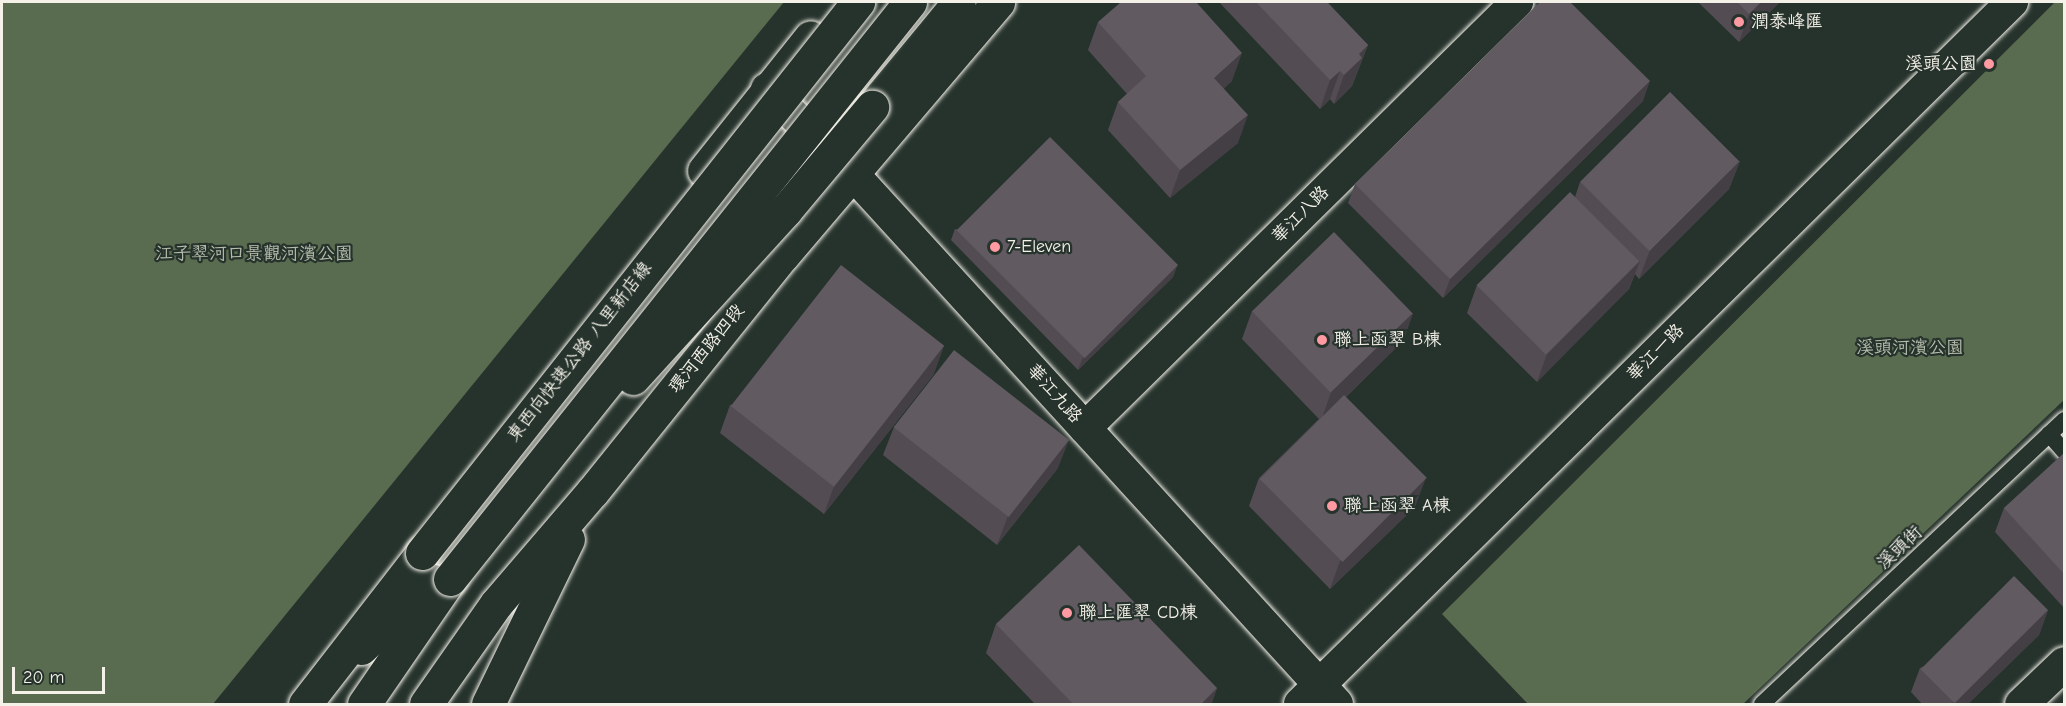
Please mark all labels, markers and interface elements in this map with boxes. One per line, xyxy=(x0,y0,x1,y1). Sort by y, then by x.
place label: 潤泰峰匯 xyxy=(1751,11,1823,33)
marker: 潤泰峰匯 xyxy=(1732,15,1746,29)
place label: 溪頭公園 xyxy=(1905,53,1977,75)
marker: 溪頭公園 xyxy=(1982,57,1996,71)
street label: 華江八路 xyxy=(1268,182,1334,248)
place label: 7-Eleven xyxy=(1007,236,1071,258)
marker: 7-Eleven xyxy=(988,240,1002,254)
park label: 江子翠河口景觀河濱公園 xyxy=(155,243,353,265)
street label: 東西向快速公路 八里新店線 xyxy=(503,258,657,446)
street label: 環河西路四段 xyxy=(665,300,749,398)
street label: 華江一路 xyxy=(1623,320,1689,386)
place label: 聯上函翠 B棟 xyxy=(1334,329,1441,351)
marker: 聯上函翠 B棟 xyxy=(1315,333,1329,347)
park label: 溪頭河濱公園 xyxy=(1856,337,1964,359)
street label: 華江九路 xyxy=(1022,360,1086,428)
place label: 聯上函翠 A棟 xyxy=(1344,495,1450,517)
marker: 聯上函翠 A棟 xyxy=(1325,499,1339,513)
street label: 溪頭街 xyxy=(1873,522,1927,574)
place label: 聯上匯翠 CD棟 xyxy=(1079,602,1197,624)
marker: 聯上匯翠 CD棟 xyxy=(1060,606,1074,620)
scale bar xyxy=(15,655,108,693)
text: 20 m xyxy=(23,667,64,688)

